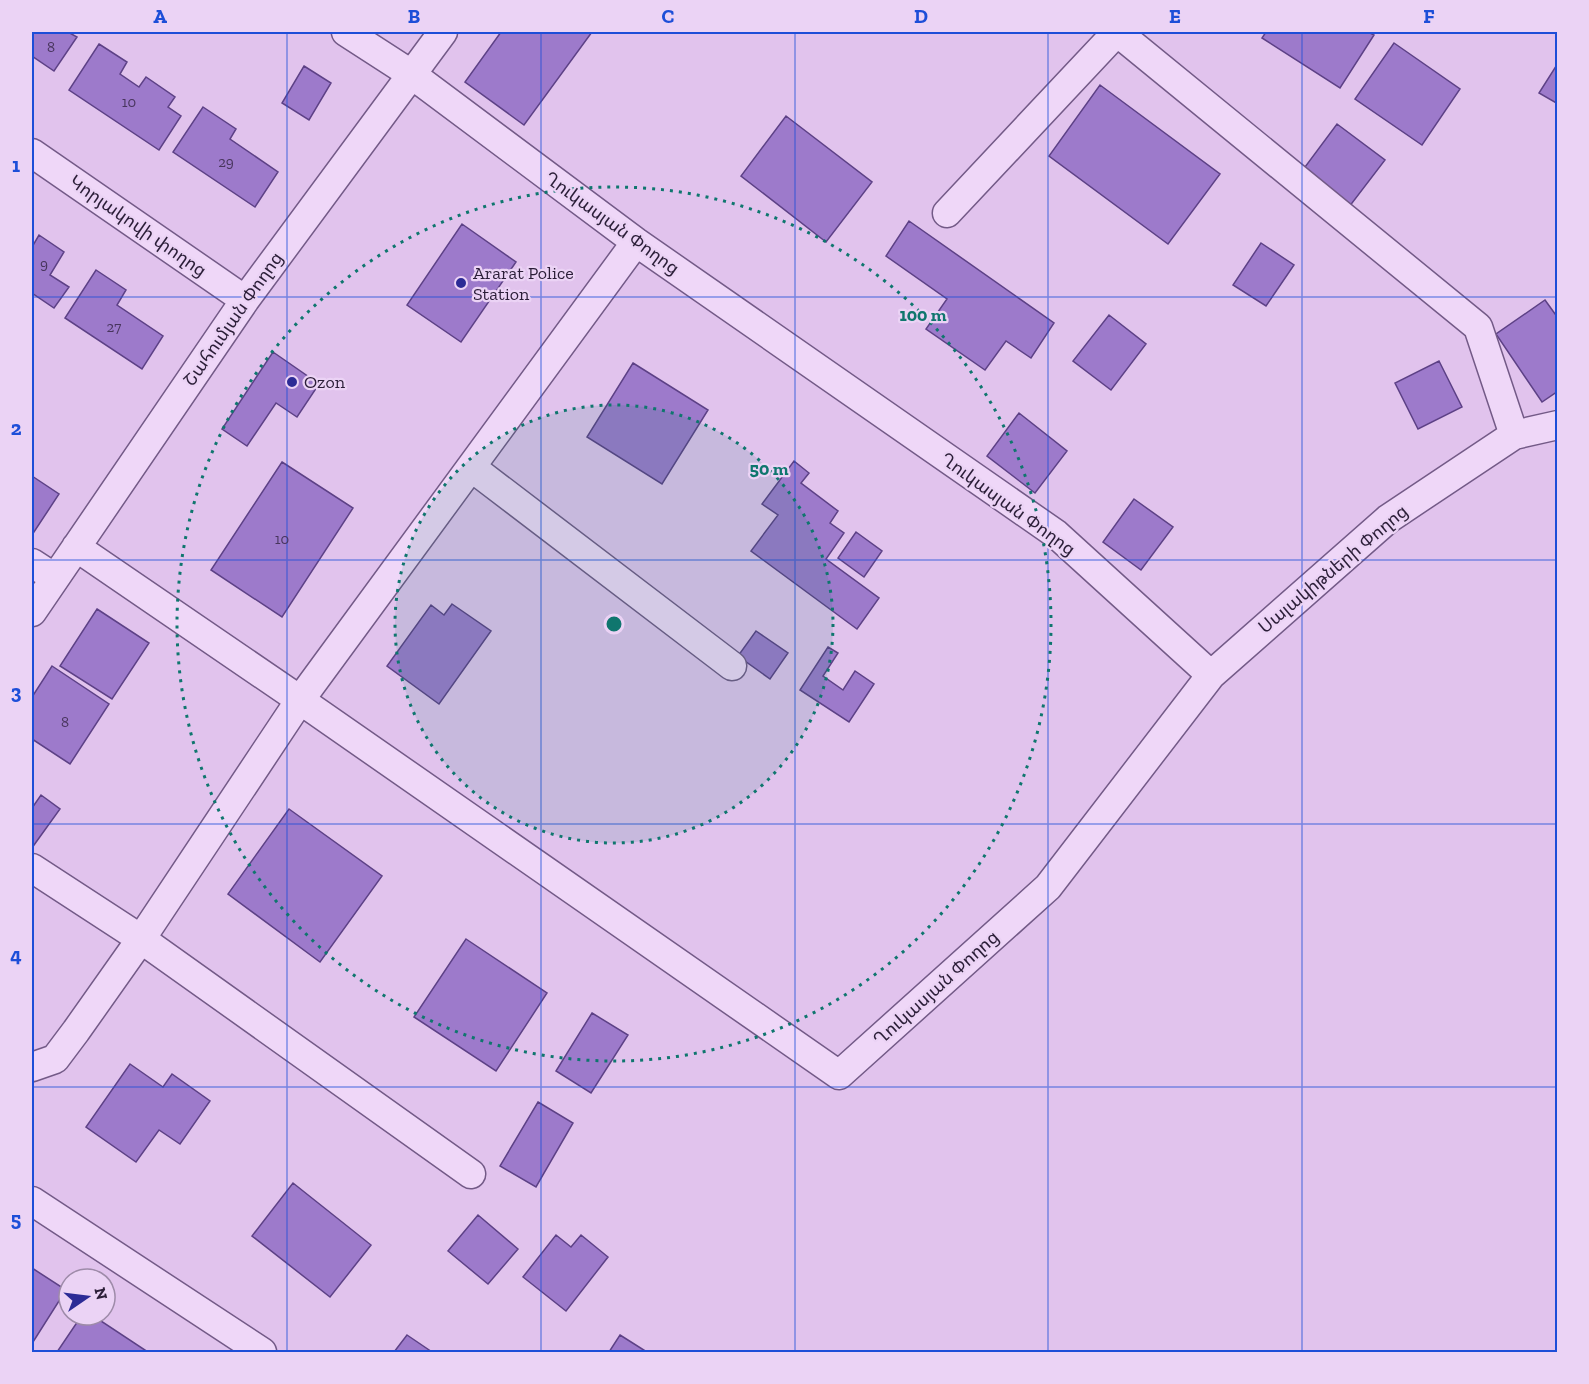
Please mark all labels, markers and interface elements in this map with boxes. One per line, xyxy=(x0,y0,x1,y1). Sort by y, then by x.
text: A xyxy=(153,4,167,28)
text: B xyxy=(408,4,420,28)
text: C xyxy=(662,4,675,28)
text: D xyxy=(914,4,928,28)
text: E xyxy=(1169,4,1181,28)
text: F xyxy=(1423,4,1435,28)
house number: 8 xyxy=(47,38,55,56)
house number: 10 xyxy=(122,93,136,111)
text: 1 xyxy=(12,153,20,177)
house number: 29 xyxy=(218,153,234,171)
street label: Ղուկասյան Փողոց xyxy=(540,167,684,279)
street label: Կորյակովի փողոց xyxy=(65,170,211,282)
street label: Շահումյան Փողոց xyxy=(178,248,288,390)
house number: 9 xyxy=(40,255,48,273)
place label: Ararat Police Station xyxy=(473,262,574,305)
marker: Ararat Police Station xyxy=(454,276,468,290)
text: 100 m xyxy=(899,304,947,326)
house number: 27 xyxy=(107,318,121,336)
place label: Ozon xyxy=(304,371,346,393)
marker: Ozon xyxy=(285,375,299,389)
text: 2 xyxy=(11,416,22,440)
street label: Ղուկասյան Փողոց xyxy=(936,448,1080,560)
text: 50 m xyxy=(750,458,789,480)
street label: Սալակիթների Փողոց xyxy=(1254,500,1412,638)
house number: 10 xyxy=(275,530,289,548)
centre of rings xyxy=(604,614,624,634)
text: 3 xyxy=(11,680,22,704)
house number: 8 xyxy=(61,713,69,731)
street label: Ղուկասյան Փողոց xyxy=(869,926,1003,1050)
text: 4 xyxy=(10,943,22,967)
text: 5 xyxy=(11,1207,21,1231)
north arrow xyxy=(57,1267,117,1327)
text: N xyxy=(90,1285,112,1302)

